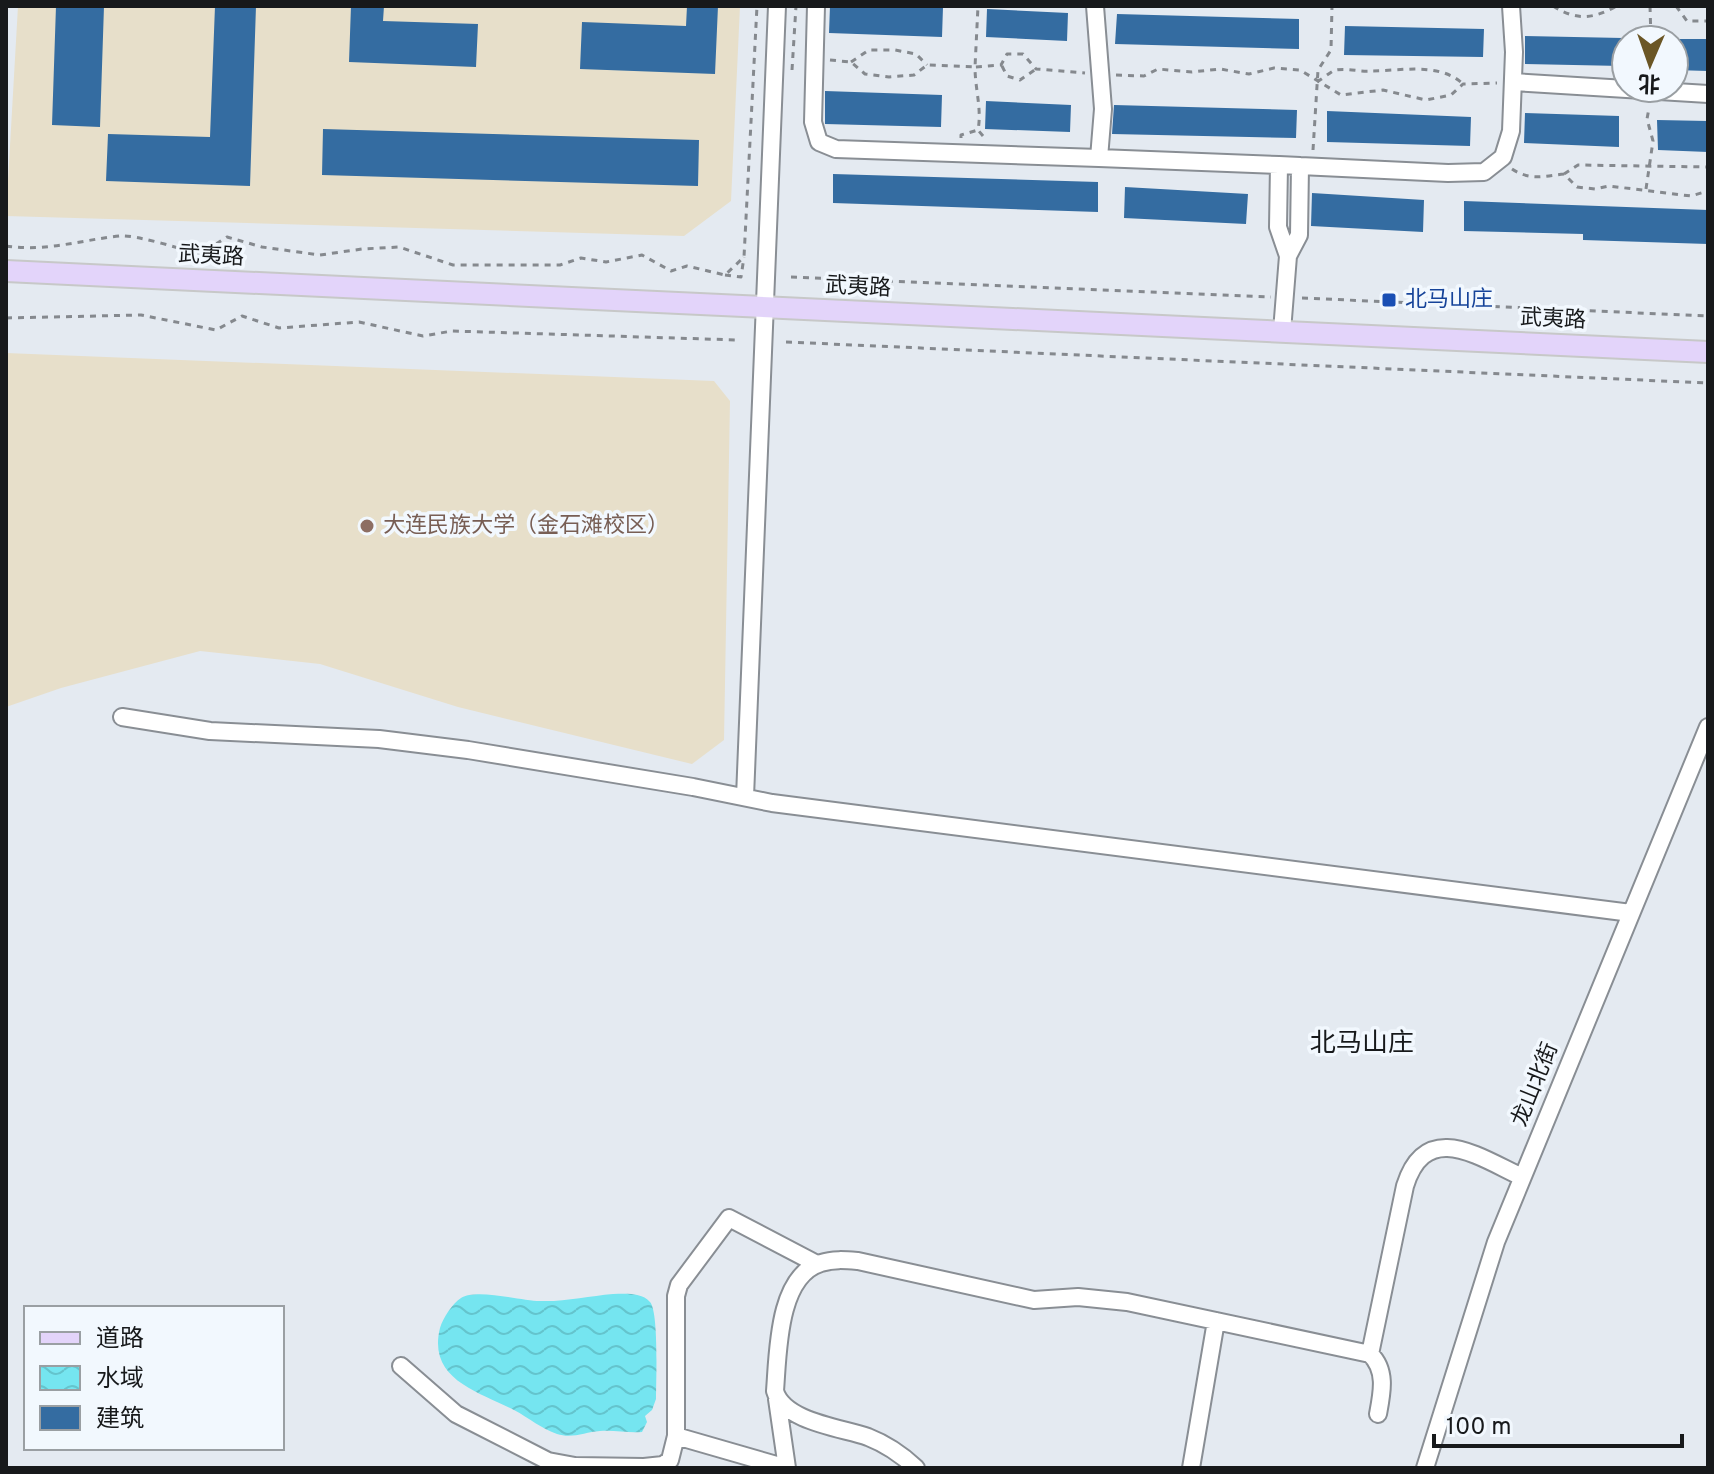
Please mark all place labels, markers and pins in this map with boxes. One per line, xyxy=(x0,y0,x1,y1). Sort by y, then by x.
place label: 北马山庄 xyxy=(1405,287,1493,314)
marker: 北马山庄 xyxy=(1380,291,1398,309)
place label: 大连民族大学（金石滩校区） xyxy=(383,513,669,540)
marker: 大连民族大学（金石滩校区） xyxy=(358,517,376,535)

